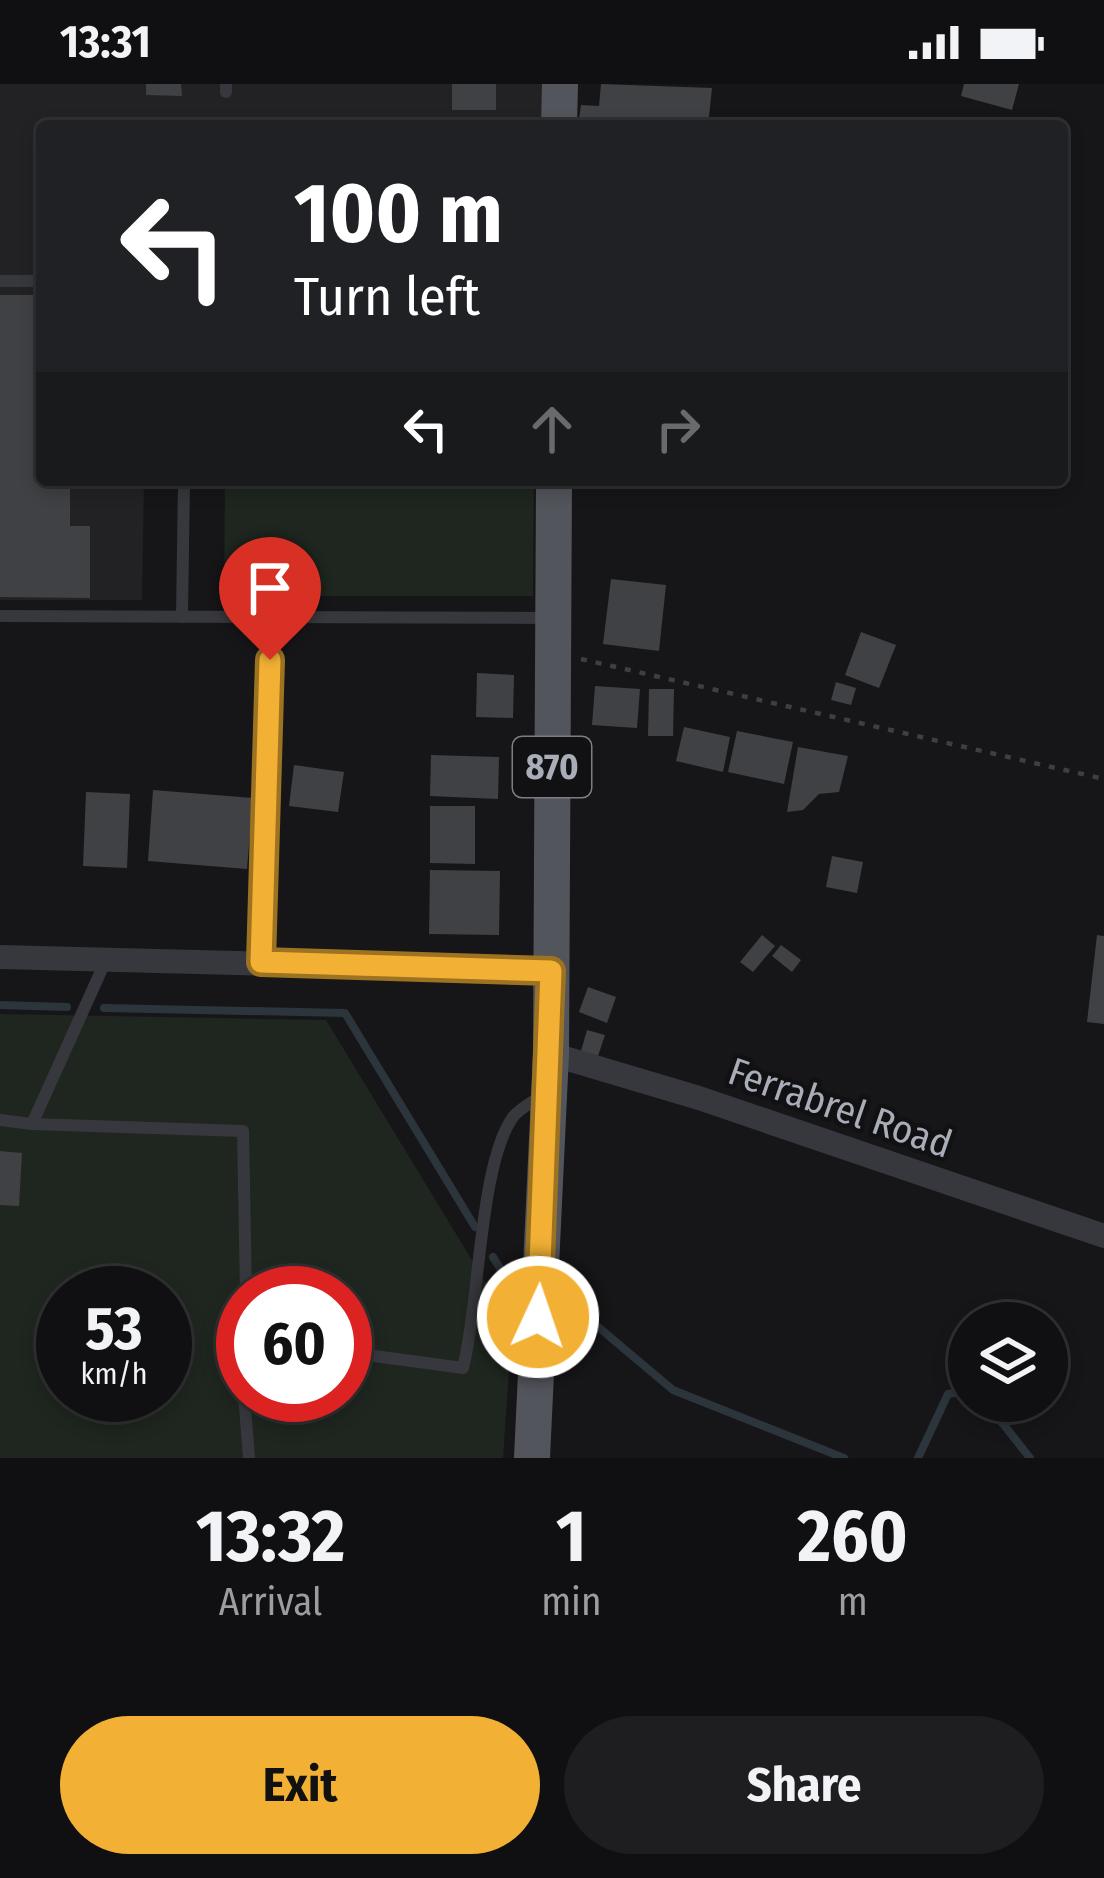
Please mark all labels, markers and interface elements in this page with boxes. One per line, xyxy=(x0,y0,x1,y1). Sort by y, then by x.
text: 13:31 xyxy=(60,15,151,69)
text: 100 m xyxy=(294,163,503,264)
icon: left xyxy=(96,168,252,324)
text: Turn left xyxy=(294,265,480,329)
icon: left xyxy=(393,396,459,462)
icon: ahead xyxy=(519,396,585,462)
icon: right xyxy=(645,396,711,462)
pin xyxy=(219,537,321,660)
icon: arrive xyxy=(237,555,303,621)
road number: 870 xyxy=(513,737,591,797)
street label: Ferrabrel Road xyxy=(722,1048,958,1168)
position arrow xyxy=(475,1254,601,1380)
speed limit sign: 60 xyxy=(216,1266,372,1422)
text: 53 xyxy=(85,1293,143,1365)
map controls xyxy=(948,1302,1068,1422)
button: layers xyxy=(948,1302,1068,1422)
text: km/h xyxy=(81,1356,147,1392)
text: 13:32 xyxy=(196,1494,345,1580)
text: 1 xyxy=(556,1494,587,1580)
text: 260 xyxy=(798,1494,908,1580)
text: Arrival xyxy=(219,1579,322,1625)
text: min xyxy=(541,1579,602,1625)
text: m xyxy=(838,1579,868,1625)
button: Exit xyxy=(60,1716,540,1854)
button: Share xyxy=(564,1716,1044,1854)

